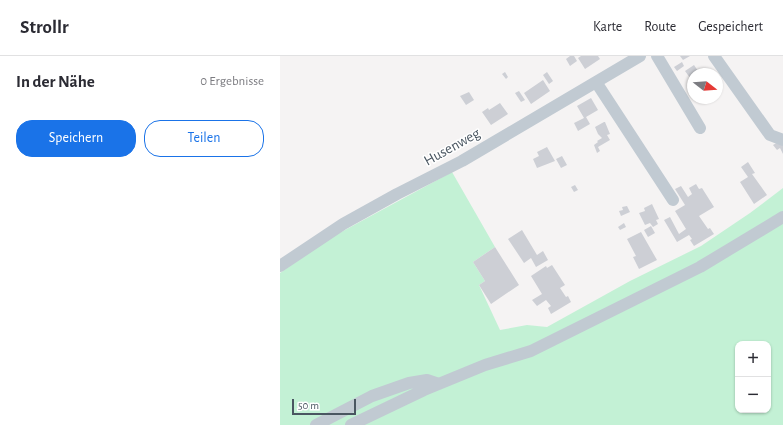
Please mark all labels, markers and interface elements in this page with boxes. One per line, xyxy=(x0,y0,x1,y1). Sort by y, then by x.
text: Strollr xyxy=(20,18,69,37)
text: Karte xyxy=(593,20,622,34)
text: Route xyxy=(644,20,676,34)
text: Gespeichert xyxy=(698,20,763,34)
north arrow xyxy=(687,68,723,104)
text: In der Nähe xyxy=(16,73,95,90)
text: 0 Ergebnisse xyxy=(200,75,264,88)
button: Speichern xyxy=(16,120,136,157)
button: Teilen xyxy=(144,120,264,157)
street label: Husenweg xyxy=(421,125,483,169)
map controls xyxy=(735,341,771,413)
button: + xyxy=(735,341,771,377)
button: − xyxy=(735,377,771,413)
scale bar xyxy=(292,397,356,416)
text: 50 m xyxy=(298,400,319,411)

